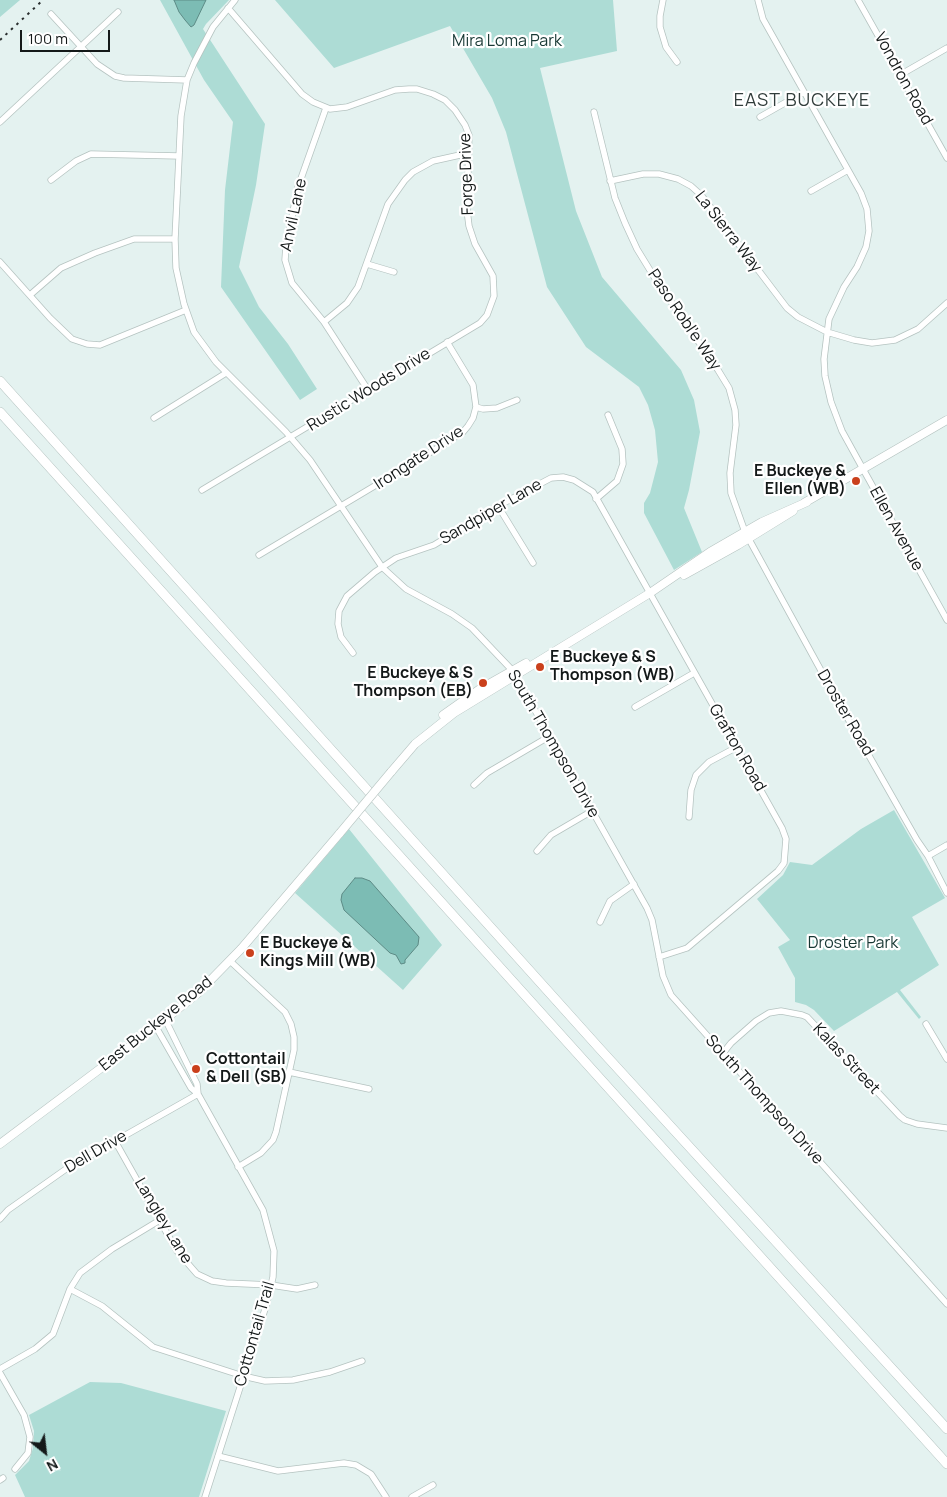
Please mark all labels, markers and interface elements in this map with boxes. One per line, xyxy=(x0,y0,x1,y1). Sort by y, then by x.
scale bar xyxy=(22,20,112,52)
text: 100 m xyxy=(28,28,68,49)
street label: Vondron Road xyxy=(870,29,936,129)
park label: Mira Loma Park xyxy=(452,32,562,52)
district label: EAST BUCKEYE xyxy=(732,90,872,112)
street label: Forge Drive xyxy=(456,133,478,215)
street label: Anvil Lane xyxy=(277,177,311,253)
street label: La Sierra Way xyxy=(690,188,766,276)
street label: Paso Robl'e Way xyxy=(643,266,725,374)
street label: Rustic Woods Drive xyxy=(304,344,434,436)
street label: Irongate Drive xyxy=(371,422,467,494)
place label: E Buckeye & Ellen (WB) xyxy=(754,462,846,500)
street label: Sandpiper Lane xyxy=(437,475,545,549)
marker: E Buckeye & Ellen (WB) xyxy=(850,475,862,487)
street label: Ellen Avenue xyxy=(865,484,927,574)
place label: E Buckeye & S Thompson (WB) xyxy=(550,648,676,686)
marker: E Buckeye & S Thompson (WB) xyxy=(534,661,546,673)
place label: E Buckeye & S Thompson (EB) xyxy=(354,664,473,702)
street label: Droster Road xyxy=(813,666,877,760)
street label: South Thompson Drive xyxy=(503,667,603,821)
marker: E Buckeye & S Thompson (EB) xyxy=(477,677,489,689)
street label: Grafton Road xyxy=(704,701,770,795)
place label: E Buckeye & Kings Mill (WB) xyxy=(260,934,377,972)
park label: Droster Park xyxy=(808,934,898,954)
marker: E Buckeye & Kings Mill (WB) xyxy=(244,947,256,959)
street label: East Buckeye Road xyxy=(96,973,216,1075)
street label: Kalas Street xyxy=(808,1020,884,1098)
street label: South Thompson Drive xyxy=(701,1031,827,1169)
place label: Cottontail & Dell (SB) xyxy=(206,1050,288,1088)
marker: Cottontail & Dell (SB) xyxy=(190,1063,202,1075)
street label: Dell Drive xyxy=(62,1127,130,1177)
street label: Langley Lane xyxy=(130,1175,196,1267)
street label: Cottontail Trail xyxy=(231,1279,279,1389)
north arrow xyxy=(20,1427,70,1477)
text: N xyxy=(44,1455,62,1476)

